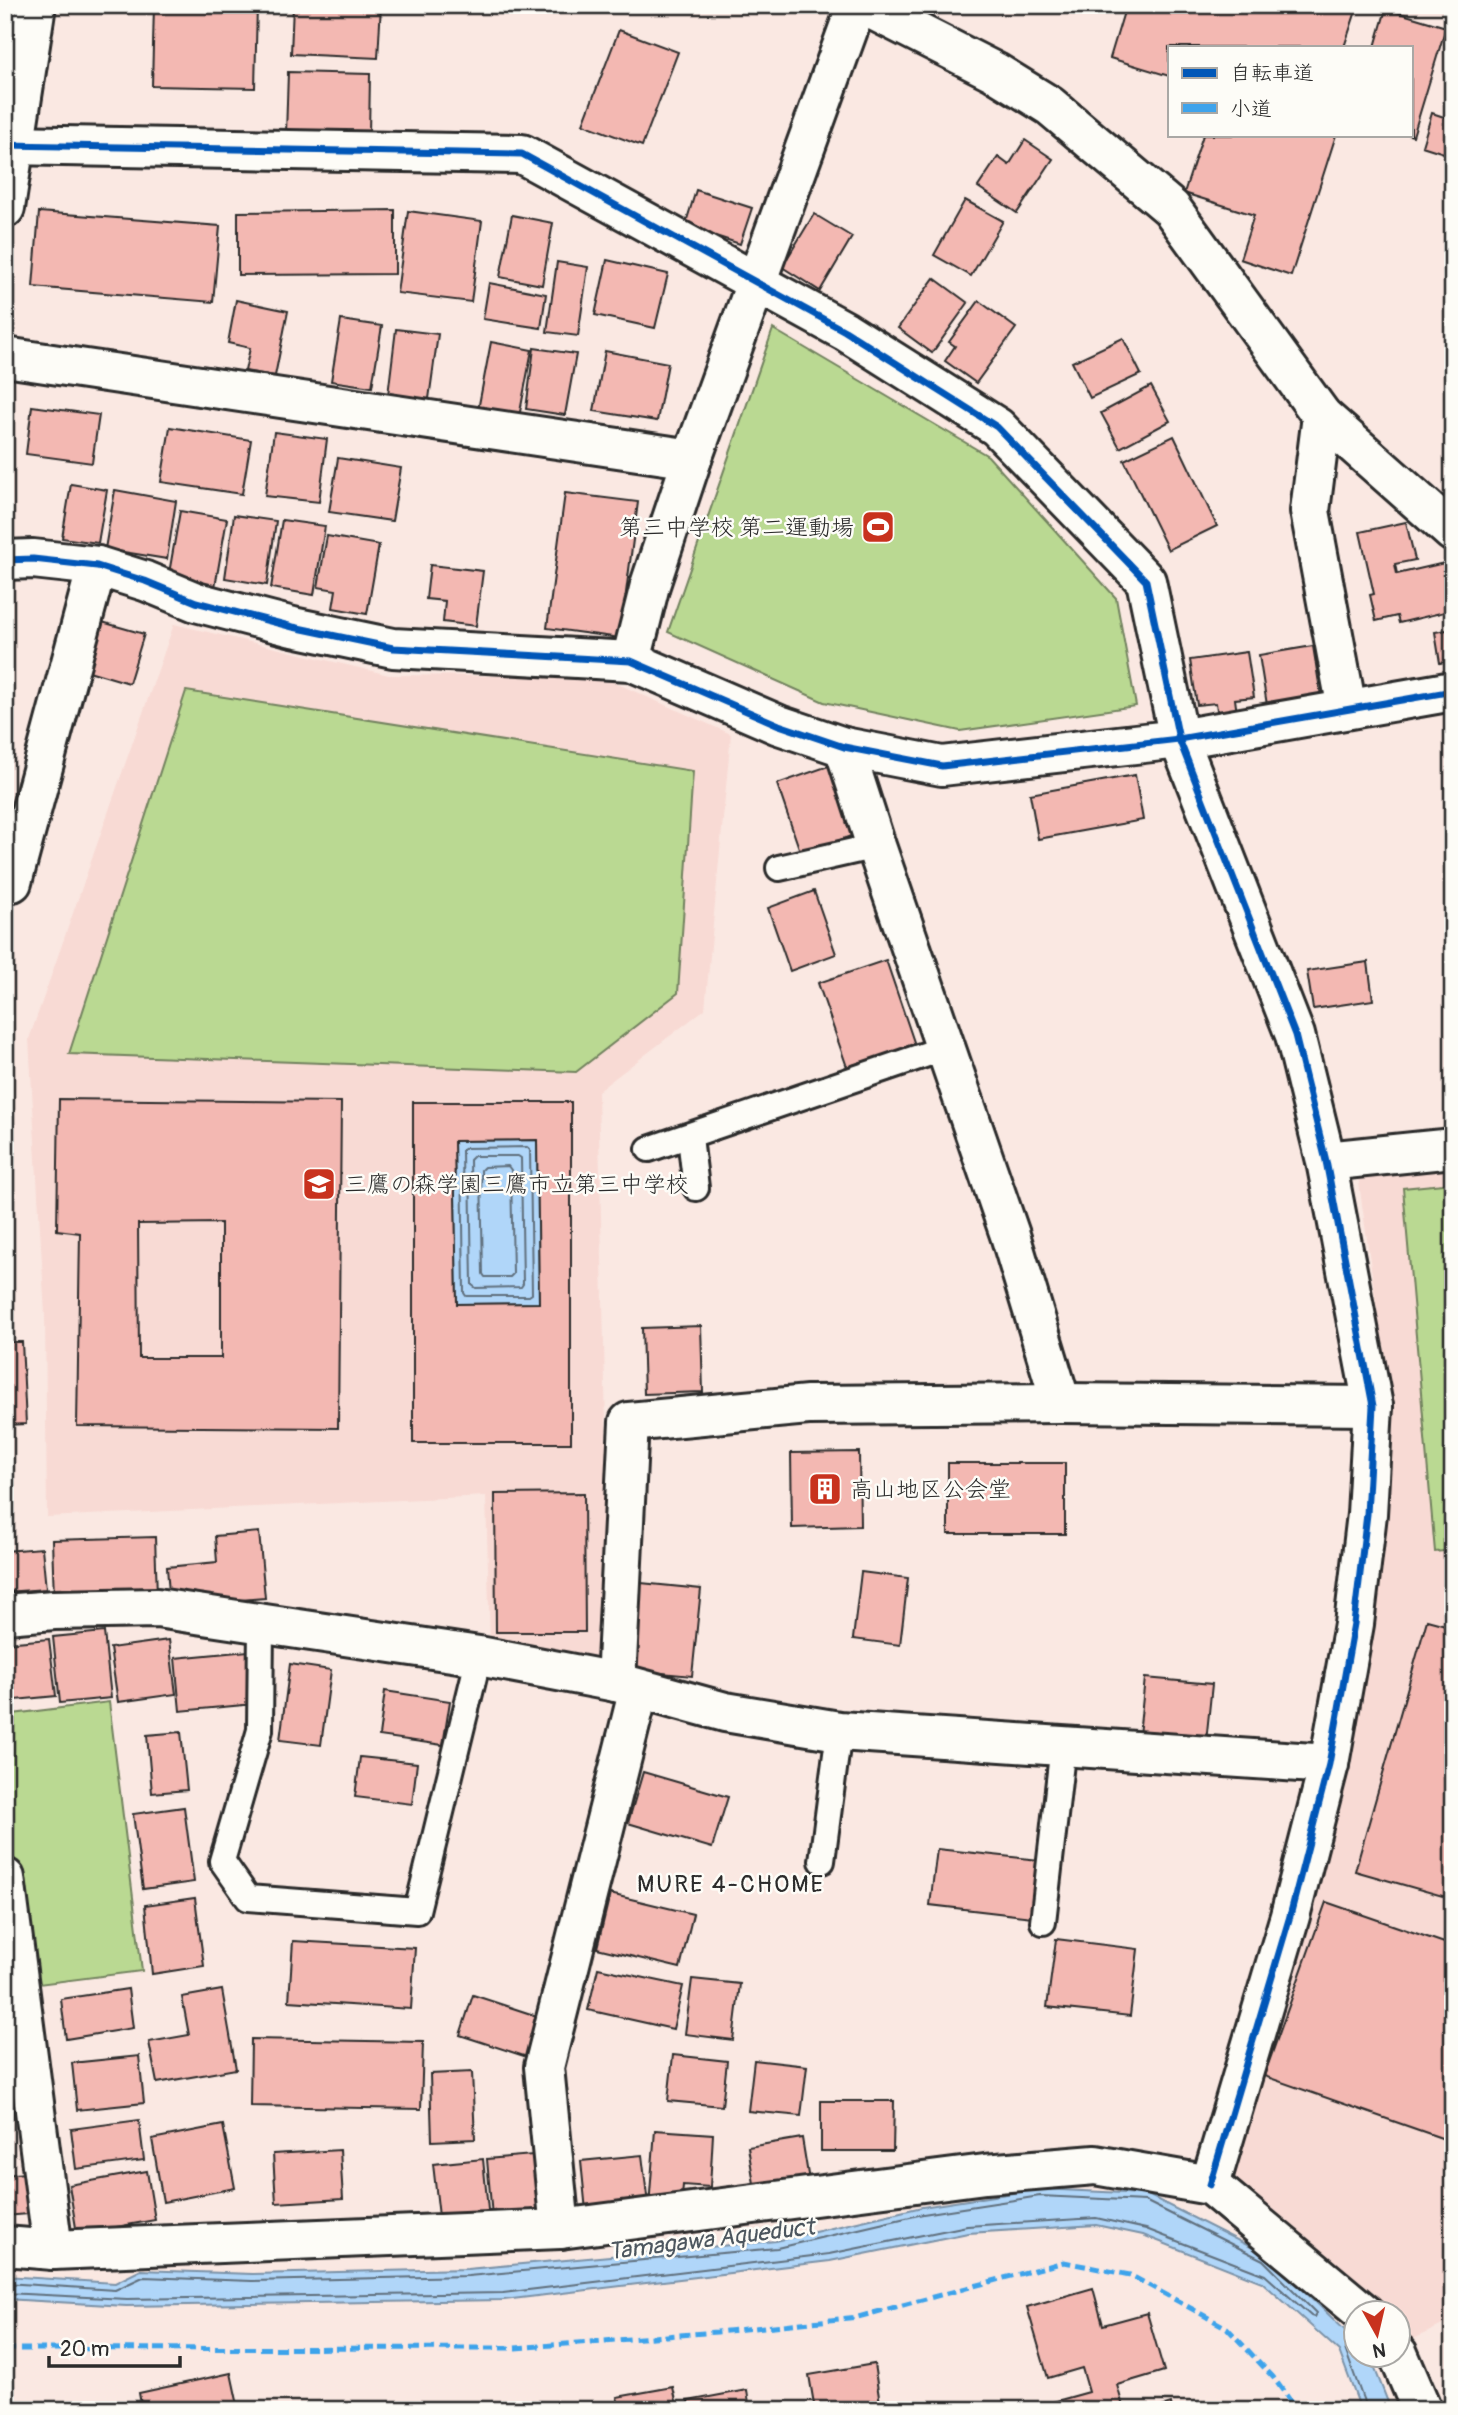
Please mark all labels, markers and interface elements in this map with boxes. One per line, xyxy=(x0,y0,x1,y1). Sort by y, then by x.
legend xyxy=(1168,46,1412,136)
text: 自転車道 xyxy=(1230,60,1314,87)
text: 小道 xyxy=(1230,96,1272,123)
sports icon: 第三中学校 第二運動場 xyxy=(859,508,897,546)
place label: 第三中学校 第二運動場 xyxy=(619,513,854,542)
school or university icon: 三鷹の森学園三鷹市立第三中学校 xyxy=(300,1165,338,1203)
place label: 三鷹の森学園三鷹市立第三中学校 xyxy=(344,1170,689,1199)
building icon: 高山地区公会堂 xyxy=(806,1470,844,1508)
place label: 高山地区公会堂 xyxy=(850,1475,1011,1504)
district label: MURE 4-CHOME xyxy=(637,1870,825,1899)
water label: Tamagawa Aqueduct xyxy=(606,2212,818,2267)
north arrow xyxy=(1342,2300,1412,2370)
scale bar xyxy=(49,2324,180,2368)
text: 20 m xyxy=(60,2336,109,2363)
text: N xyxy=(1371,2337,1387,2363)

